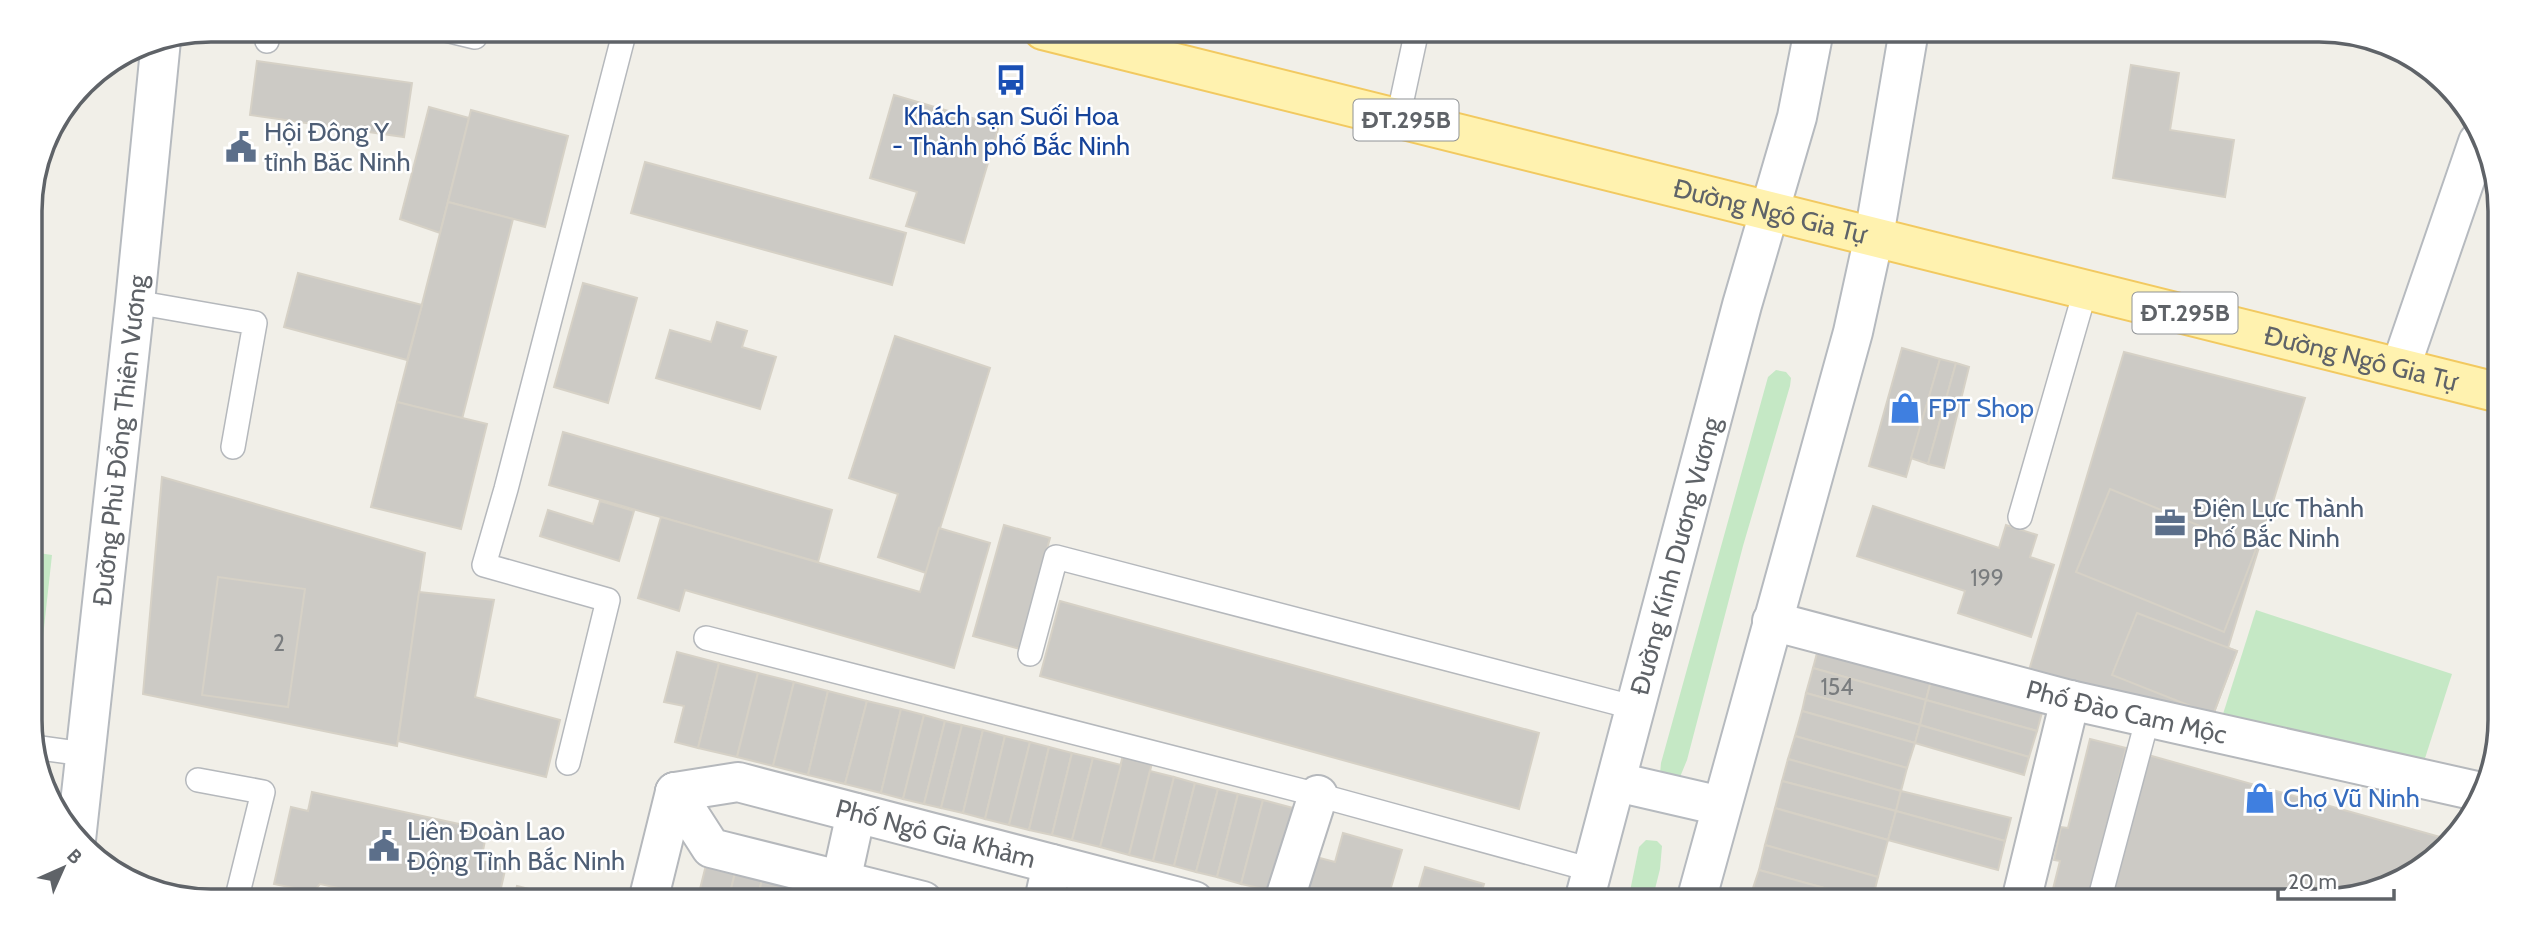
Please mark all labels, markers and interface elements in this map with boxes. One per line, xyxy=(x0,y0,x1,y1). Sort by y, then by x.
bus stop icon: Khách sạn Suối Hoa - Thành phố Bắc Ninh xyxy=(994,63,1028,97)
place label: Khách sạn Suối Hoa - Thành phố Bắc Ninh xyxy=(892,100,1130,162)
road number: ĐT.295B xyxy=(1354,100,1458,140)
place label: Hội Đông Y tỉnh Băc Ninh xyxy=(264,116,411,178)
public building icon: Hội Đông Y tỉnh Băc Ninh xyxy=(224,130,258,164)
street label: Đường Ngô Gia Tự xyxy=(1670,172,1872,251)
street label: Đường Phù Đổng Thiên Vương xyxy=(86,272,154,607)
road number: ĐT.295B xyxy=(2132,292,2238,334)
street label: Đường Ngô Gia Tự xyxy=(2261,319,2463,398)
shop icon: FPT Shop xyxy=(1888,391,1922,425)
place label: FPT Shop xyxy=(1928,392,2034,424)
street label: Đường Kinh Dương Vương xyxy=(1623,413,1728,698)
place label: Điện Lực Thành Phố Bắc Ninh xyxy=(2193,492,2364,554)
office icon: Điện Lực Thành Phố Bắc Ninh xyxy=(2153,506,2187,540)
house number: 199 xyxy=(1970,564,2004,592)
house number: 2 xyxy=(273,629,285,657)
house number: 154 xyxy=(1820,673,1854,701)
street label: Phố Đào Cam Mộc xyxy=(2023,673,2230,751)
shop icon: Chợ Vũ Ninh xyxy=(2243,781,2277,815)
place label: Chợ Vũ Ninh xyxy=(2283,782,2420,814)
street label: Phố Ngô Gia Khảm xyxy=(832,792,1039,875)
place label: Liên Đoàn Lao Động Tỉnh Bắc Ninh xyxy=(407,815,625,877)
public building icon: Liên Đoàn Lao Động Tỉnh Bắc Ninh xyxy=(367,829,401,863)
north arrow xyxy=(28,833,98,903)
text: B xyxy=(62,844,87,869)
scale bar xyxy=(2278,858,2394,902)
text: 20 m xyxy=(2288,869,2337,894)

